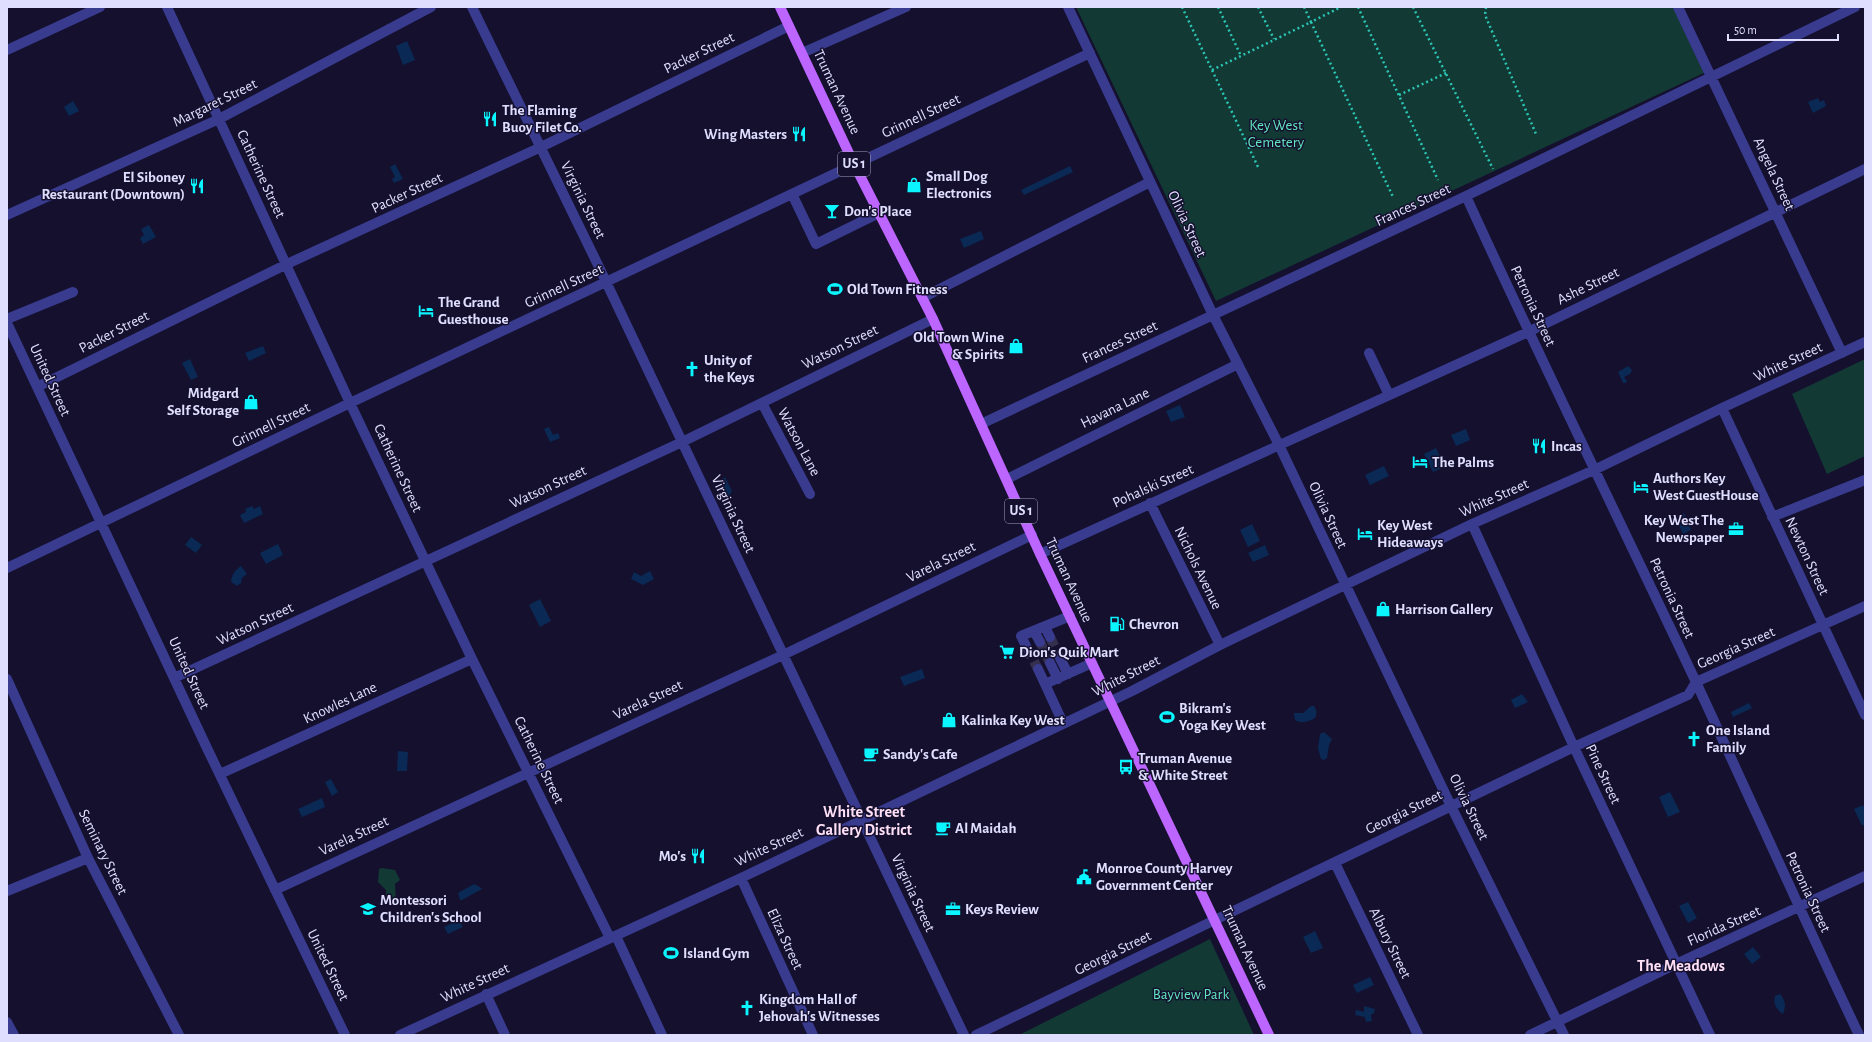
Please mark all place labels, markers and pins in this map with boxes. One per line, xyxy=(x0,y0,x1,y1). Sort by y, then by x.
place label: The Flaming Buoy Filet Co. xyxy=(502,103,582,135)
restaurant icon: The Flaming Buoy Filet Co. xyxy=(481,110,499,128)
restaurant icon: Wing Masters xyxy=(790,125,808,143)
place label: Wing Masters xyxy=(704,127,787,142)
place label: Small Dog Electronics xyxy=(926,169,992,201)
place label: El Siboney Restaurant (Downtown) xyxy=(41,170,185,202)
shop icon: Small Dog Electronics xyxy=(905,176,923,194)
restaurant icon: El Siboney Restaurant (Downtown) xyxy=(188,177,206,195)
bar icon: Don's Place xyxy=(823,202,841,220)
place label: Don's Place xyxy=(844,204,912,219)
sports icon: Old Town Fitness xyxy=(826,280,844,298)
place label: Old Town Fitness xyxy=(847,282,948,297)
place label: The Grand Guesthouse xyxy=(438,295,509,327)
hotel icon: The Grand Guesthouse xyxy=(417,302,435,320)
place label: Old Town Wine & Spirits xyxy=(913,330,1004,362)
shop icon: Old Town Wine & Spirits xyxy=(1007,337,1025,355)
place label: Unity of the Keys xyxy=(704,353,755,385)
church icon: Unity of the Keys xyxy=(683,360,701,378)
place label: Midgard Self Storage xyxy=(167,386,239,418)
shop icon: Midgard Self Storage xyxy=(242,393,260,411)
restaurant icon: Incas xyxy=(1530,437,1548,455)
place label: Incas xyxy=(1551,439,1582,454)
hotel icon: The Palms xyxy=(1411,453,1429,471)
place label: The Palms xyxy=(1432,455,1494,470)
place label: Authors Key West GuestHouse xyxy=(1653,471,1758,503)
hotel icon: Authors Key West GuestHouse xyxy=(1632,478,1650,496)
place label: Key West The Newspaper xyxy=(1644,513,1725,545)
place label: Key West Hideaways xyxy=(1377,518,1444,550)
office icon: Key West The Newspaper xyxy=(1727,520,1745,538)
hotel icon: Key West Hideaways xyxy=(1356,525,1374,543)
shop icon: Harrison Gallery xyxy=(1374,600,1392,618)
place label: Harrison Gallery xyxy=(1395,602,1493,617)
fuel station icon: Chevron xyxy=(1108,615,1126,633)
place label: Chevron xyxy=(1129,617,1179,632)
supermarket icon: Dion's Quik Mart xyxy=(998,643,1016,661)
place label: Dion's Quik Mart xyxy=(1019,645,1119,660)
place label: Bikram's Yoga Key West xyxy=(1179,701,1266,733)
sports icon: Bikram's Yoga Key West xyxy=(1158,708,1176,726)
shop icon: Kalinka Key West xyxy=(940,711,958,729)
place label: Kalinka Key West xyxy=(961,713,1065,728)
place label: One Island Family xyxy=(1706,723,1770,755)
church icon: One Island Family xyxy=(1685,730,1703,748)
cafe icon: Sandy's Cafe xyxy=(862,745,880,763)
place label: Sandy's Cafe xyxy=(883,747,958,762)
place label: Truman Avenue & White Street xyxy=(1138,751,1232,783)
bus stop icon: Truman Avenue & White Street xyxy=(1117,758,1135,776)
cafe icon: Al Maidah xyxy=(934,819,952,837)
place label: Al Maidah xyxy=(955,821,1016,836)
restaurant icon: Mo's xyxy=(689,847,707,865)
place label: Mo's xyxy=(659,849,686,864)
place label: Monroe County Harvey Government Center xyxy=(1096,861,1233,893)
public building icon: Monroe County Harvey Government Center xyxy=(1075,868,1093,886)
place label: Montessori Children's School xyxy=(380,893,482,925)
school or university icon: Montessori Children's School xyxy=(359,900,377,918)
office icon: Keys Review xyxy=(944,900,962,918)
place label: Keys Review xyxy=(965,902,1039,917)
sports icon: Island Gym xyxy=(662,944,680,962)
place label: Island Gym xyxy=(683,946,750,961)
place label: Kingdom Hall of Jehovah's Witnesses xyxy=(759,992,880,1024)
church icon: Kingdom Hall of Jehovah's Witnesses xyxy=(738,999,756,1017)

